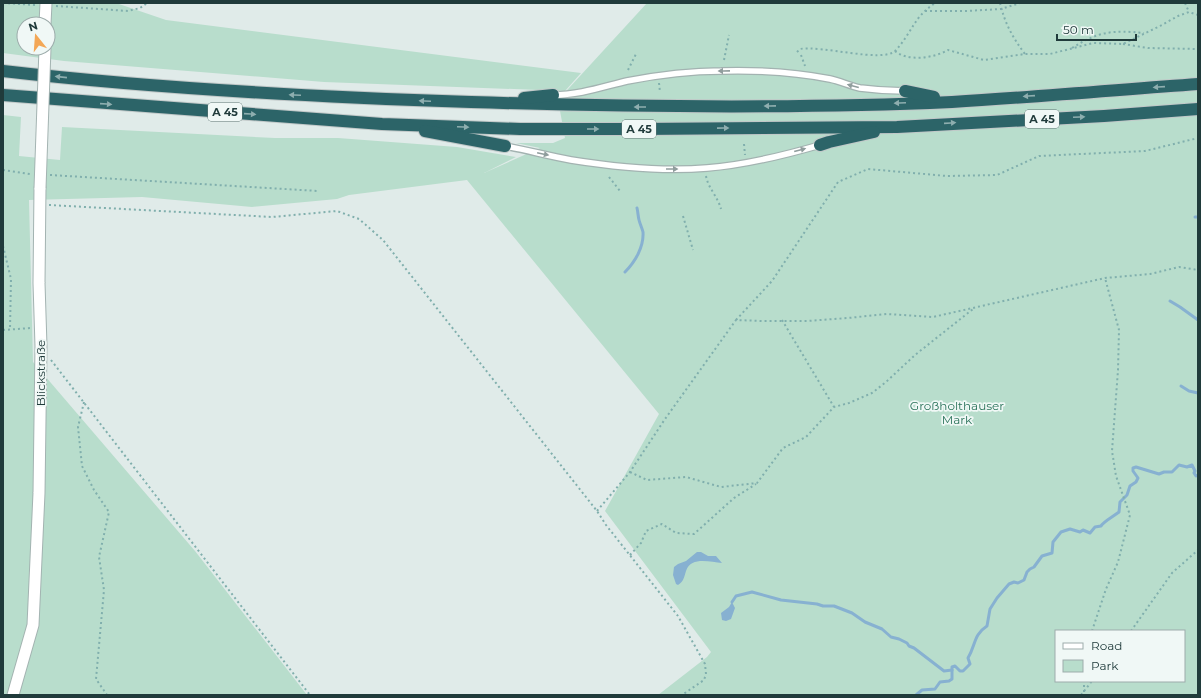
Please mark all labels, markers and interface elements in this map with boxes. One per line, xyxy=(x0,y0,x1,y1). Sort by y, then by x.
north arrow xyxy=(16,16,56,56)
scale bar xyxy=(1057,16,1136,42)
text: N xyxy=(27,18,39,34)
text: 50 m xyxy=(1063,22,1094,37)
one-way arrow xyxy=(718,67,730,74)
one-way arrow xyxy=(55,74,67,80)
one-way arrow xyxy=(847,83,859,89)
one-way arrow xyxy=(1153,83,1165,90)
one-way arrow xyxy=(288,92,301,98)
one-way arrow xyxy=(1023,93,1035,100)
one-way arrow xyxy=(419,97,431,104)
one-way arrow xyxy=(100,100,112,107)
one-way arrow xyxy=(893,100,906,106)
road number: A 45 xyxy=(208,103,242,121)
one-way arrow xyxy=(763,103,776,109)
one-way arrow xyxy=(633,104,646,110)
road number: A 45 xyxy=(1025,110,1059,128)
one-way arrow xyxy=(244,111,256,118)
one-way arrow xyxy=(1073,113,1085,120)
road number: A 45 xyxy=(622,120,656,138)
one-way arrow xyxy=(944,120,956,127)
one-way arrow xyxy=(457,123,469,130)
one-way arrow xyxy=(717,125,730,131)
one-way arrow xyxy=(587,126,600,132)
one-way arrow xyxy=(794,147,807,153)
one-way arrow xyxy=(537,151,550,157)
one-way arrow xyxy=(666,166,679,172)
street label: Blickstraße xyxy=(33,340,48,406)
park label: Großholthauser Mark xyxy=(910,398,1004,427)
legend xyxy=(1055,630,1185,682)
text: Road xyxy=(1091,638,1122,653)
text: Park xyxy=(1091,658,1119,673)

